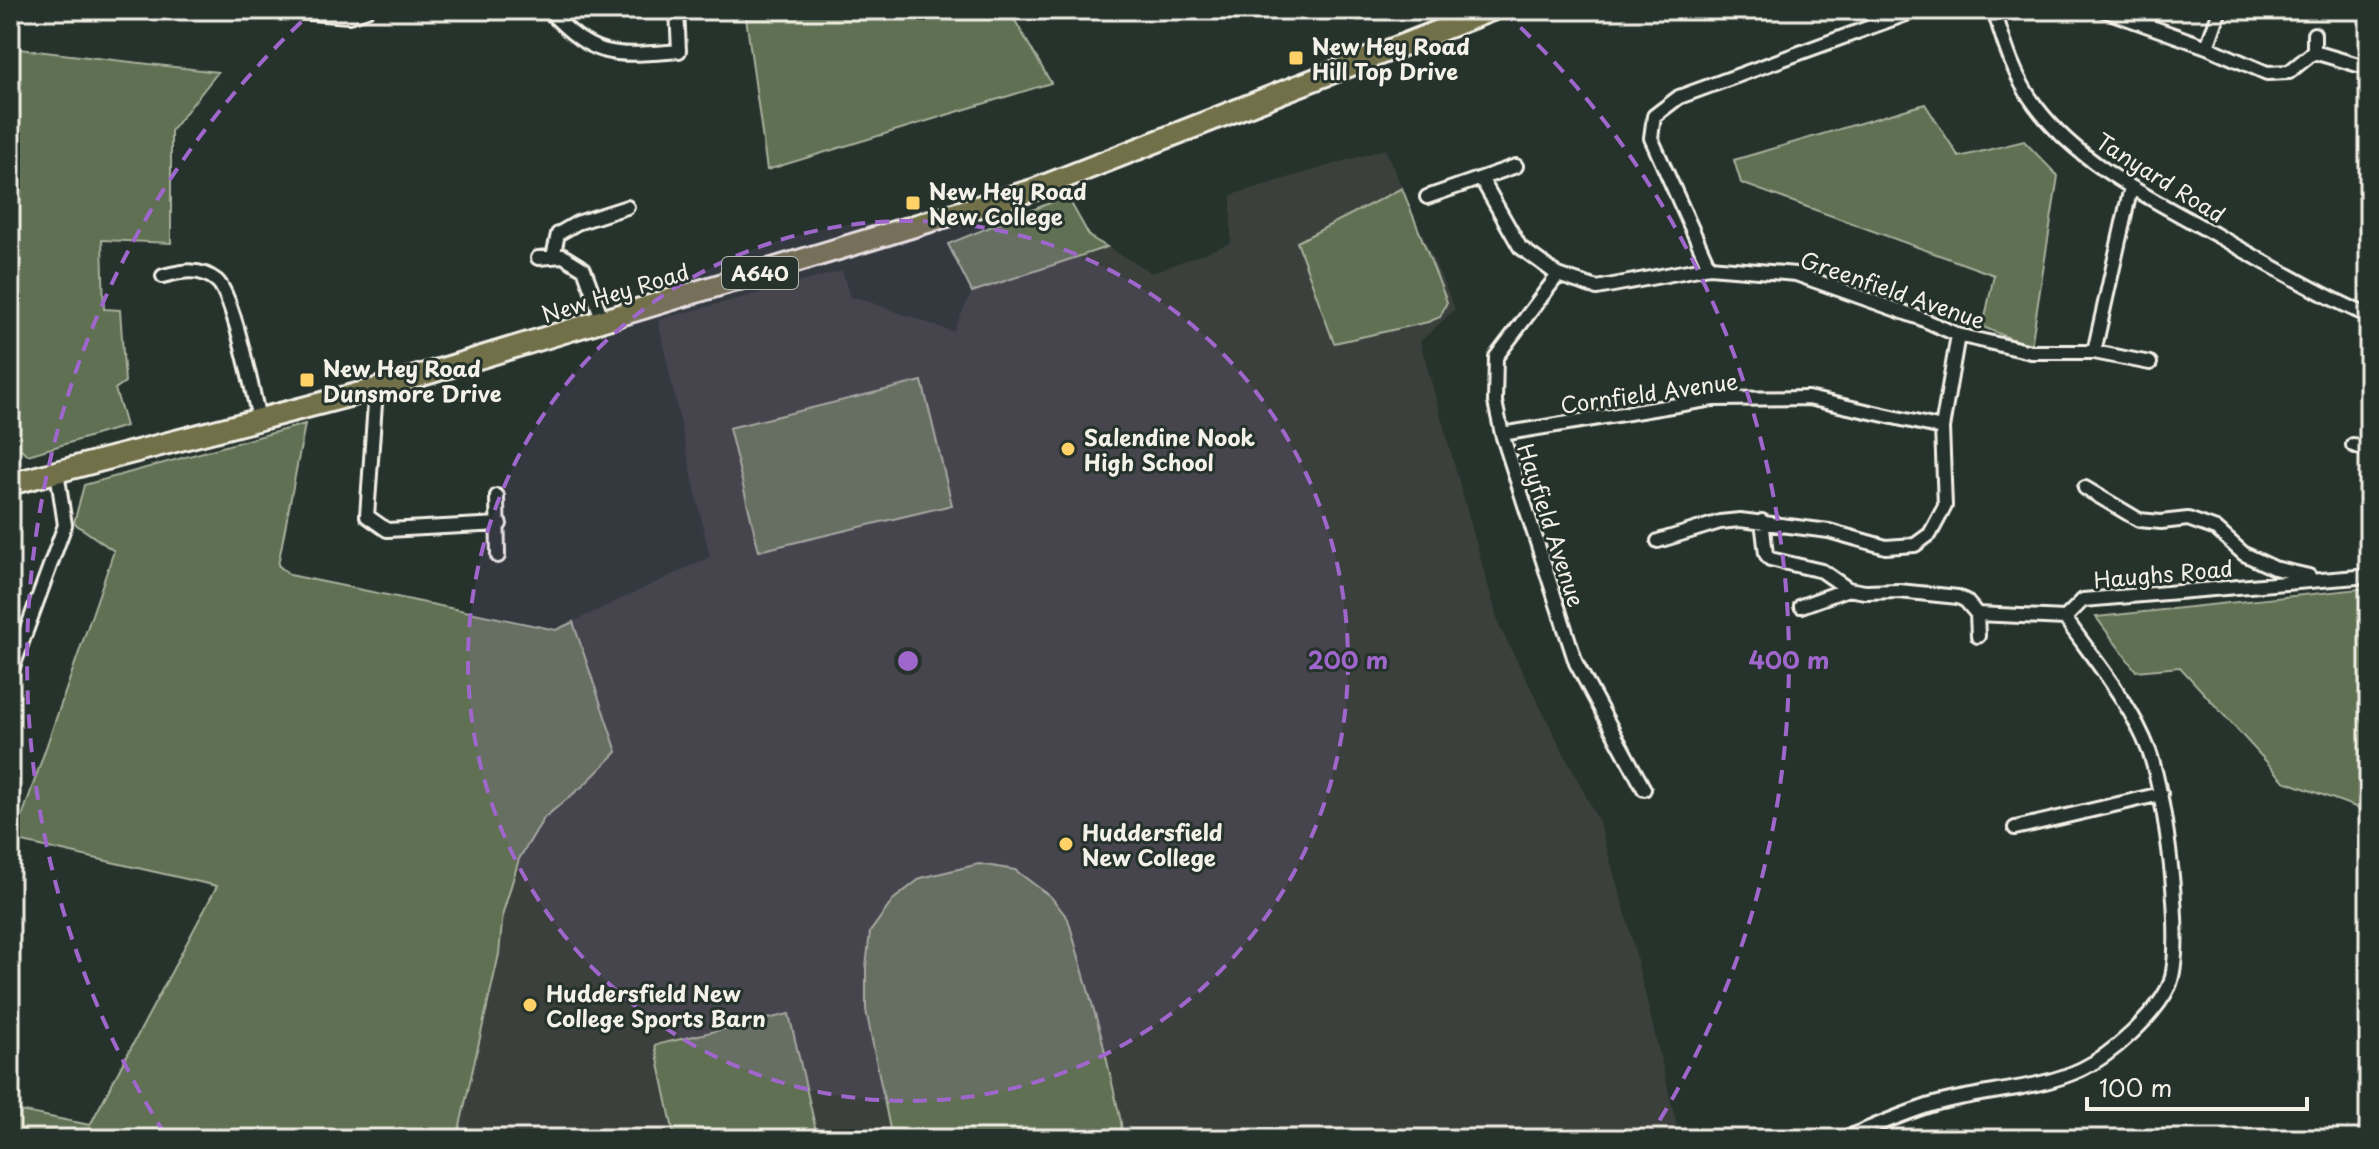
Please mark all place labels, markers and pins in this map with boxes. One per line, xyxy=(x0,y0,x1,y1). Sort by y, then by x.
place label: New Hey Road Hill Top Drive xyxy=(1312,29,1470,87)
marker: New Hey Road Hill Top Drive xyxy=(1287,49,1305,67)
place label: New Hey Road New College xyxy=(929,174,1087,232)
marker: New Hey Road New College xyxy=(904,194,922,212)
place label: New Hey Road Dunsmore Drive xyxy=(323,351,502,409)
marker: New Hey Road Dunsmore Drive xyxy=(298,371,316,389)
place label: Salendine Nook High School xyxy=(1084,420,1255,478)
marker: Salendine Nook High School xyxy=(1059,440,1077,458)
centre of rings xyxy=(894,647,922,675)
place label: Huddersfield New College xyxy=(1082,815,1222,873)
marker: Huddersfield New College xyxy=(1057,835,1075,853)
place label: Huddersfield New College Sports Barn xyxy=(546,976,766,1034)
marker: Huddersfield New College Sports Barn xyxy=(521,996,539,1014)

